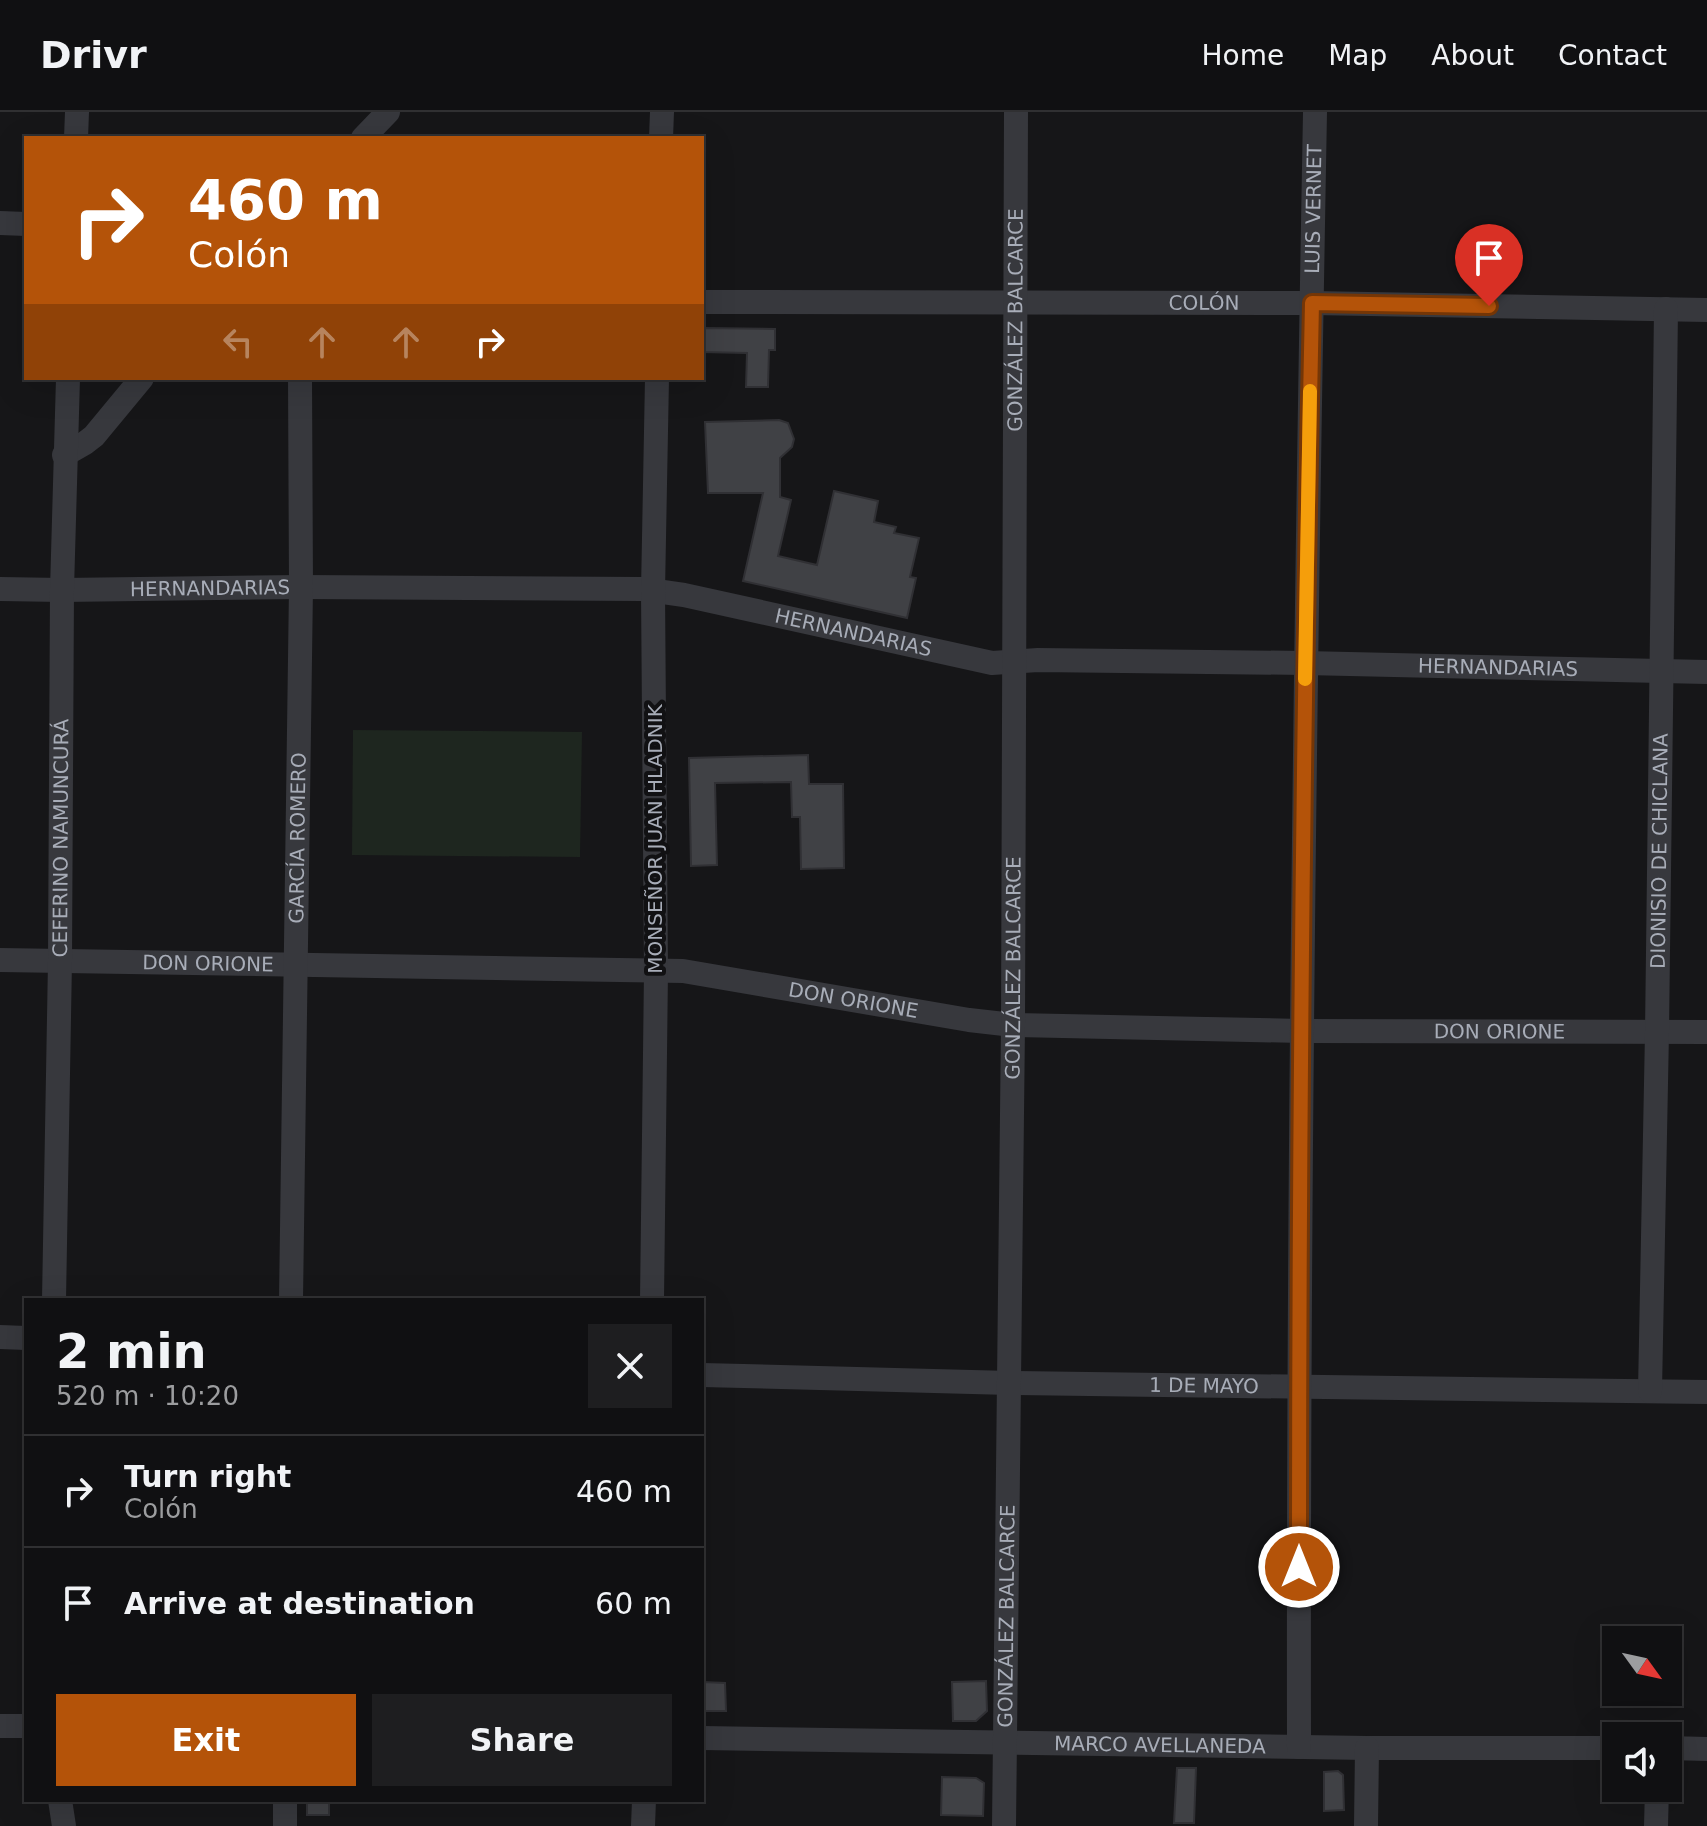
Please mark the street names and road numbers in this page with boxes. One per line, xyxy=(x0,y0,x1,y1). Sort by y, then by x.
street label: LUIS VERNET xyxy=(1300,143,1326,274)
street label: GONZÁLEZ BALCARCE xyxy=(1003,208,1028,432)
street label: COLÓN xyxy=(1169,291,1239,315)
street label: HERNANDARIAS xyxy=(130,575,290,601)
street label: HERNANDARIAS xyxy=(773,603,934,661)
street label: HERNANDARIAS xyxy=(1418,654,1578,681)
street label: MONSEÑOR JUAN HLADNIK xyxy=(643,703,667,974)
street label: CEFERINO NAMUNCURÁ xyxy=(48,718,73,957)
street label: DIONISIO DE CHICLANA xyxy=(1646,733,1673,969)
street label: GARCÍA ROMERO xyxy=(284,752,311,924)
street label: GONZÁLEZ BALCARCE xyxy=(1000,856,1026,1080)
street label: DON ORIONE xyxy=(142,950,274,976)
street label: DON ORIONE xyxy=(787,977,920,1023)
street label: DON ORIONE xyxy=(1434,1019,1565,1044)
street label: 1 DE MAYO xyxy=(1149,1373,1259,1398)
street label: GONZÁLEZ BALCARCE xyxy=(993,1504,1020,1728)
street label: MARCO AVELLANEDA xyxy=(1054,1731,1266,1758)

